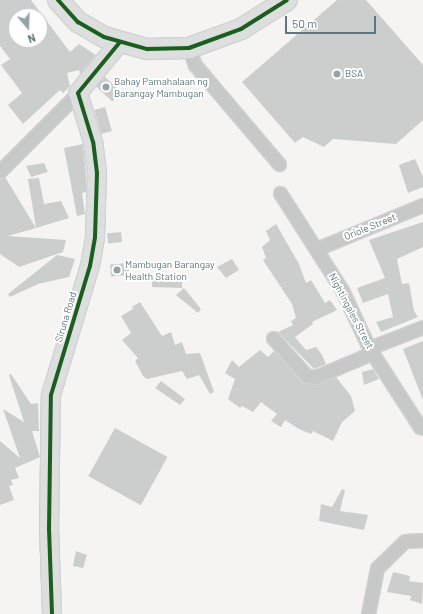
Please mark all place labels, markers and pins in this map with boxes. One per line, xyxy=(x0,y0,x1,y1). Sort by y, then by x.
place label: BSA xyxy=(345,68,363,80)
marker: BSA xyxy=(332,69,342,79)
place label: Bahay Pamahalaan ng Barangay Mambugan xyxy=(114,75,208,98)
marker: Bahay Pamahalaan ng Barangay Mambugan xyxy=(101,82,111,92)
place label: Mambugan Barangay Health Station xyxy=(125,258,215,282)
marker: Mambugan Barangay Health Station xyxy=(112,265,122,275)

